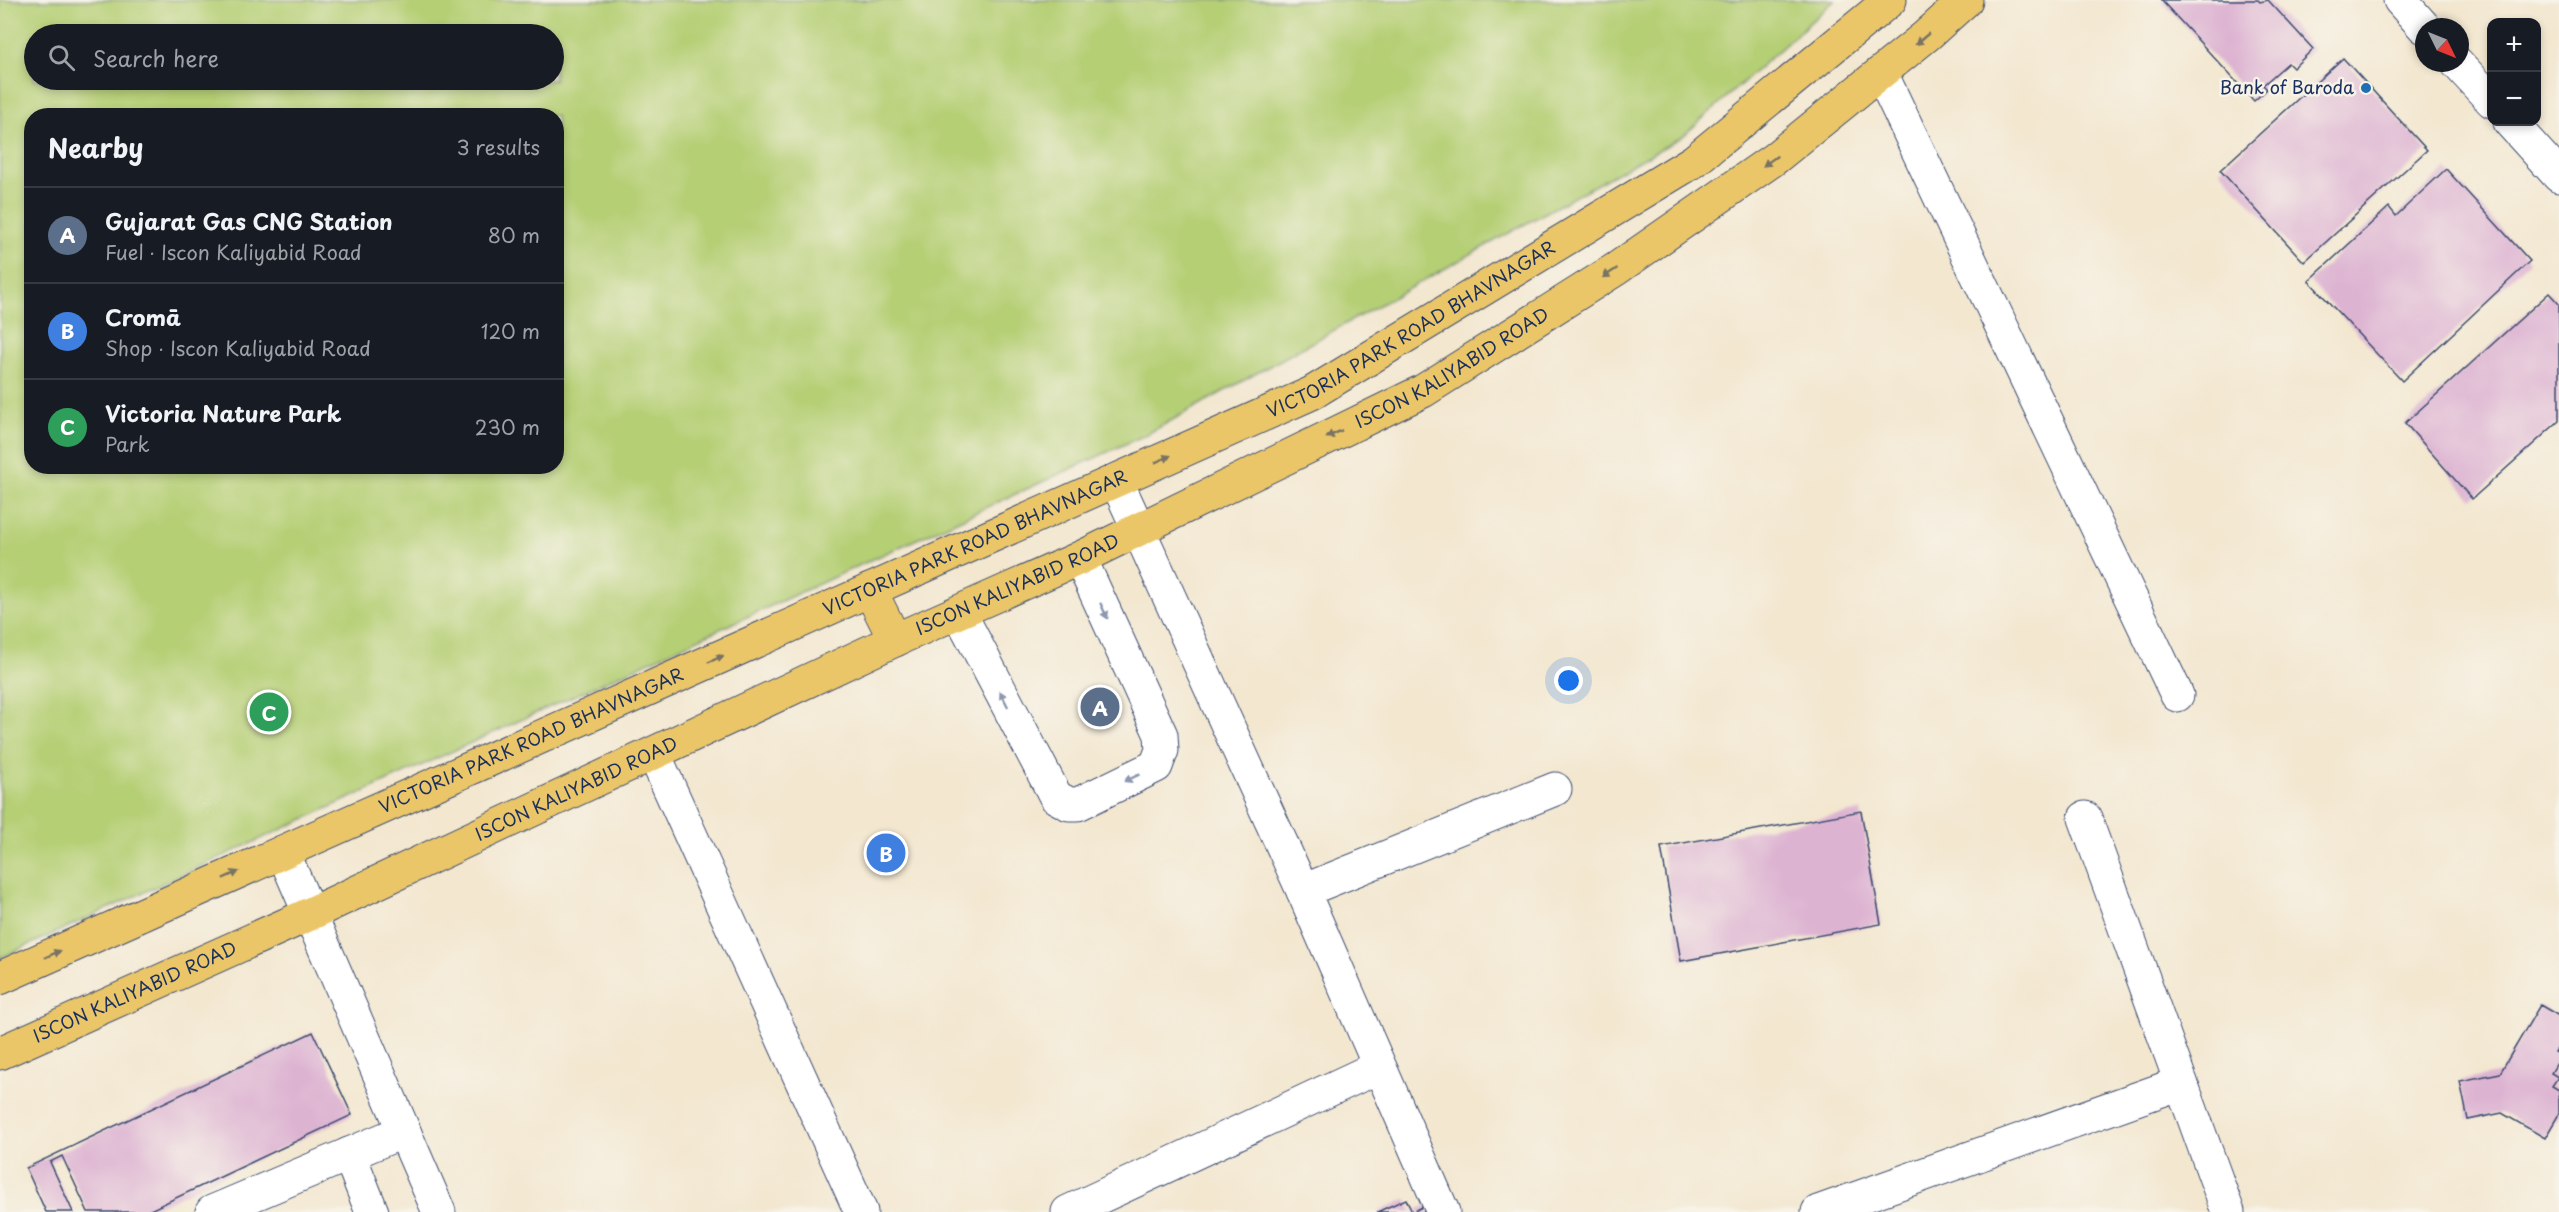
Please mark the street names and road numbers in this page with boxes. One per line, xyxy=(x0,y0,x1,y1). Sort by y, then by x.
street label: VICTORIA PARK ROAD BHAVNAGAR xyxy=(1262,233,1560,424)
street label: ISCON KALIYABID ROAD xyxy=(1350,300,1554,434)
street label: VICTORIA PARK ROAD BHAVNAGAR xyxy=(818,462,1131,621)
street label: ISCON KALIYABID ROAD xyxy=(911,526,1123,641)
street label: VICTORIA PARK ROAD BHAVNAGAR xyxy=(374,660,688,819)
street label: ISCON KALIYABID ROAD xyxy=(470,729,682,847)
street label: ISCON KALIYABID ROAD xyxy=(28,934,241,1049)

